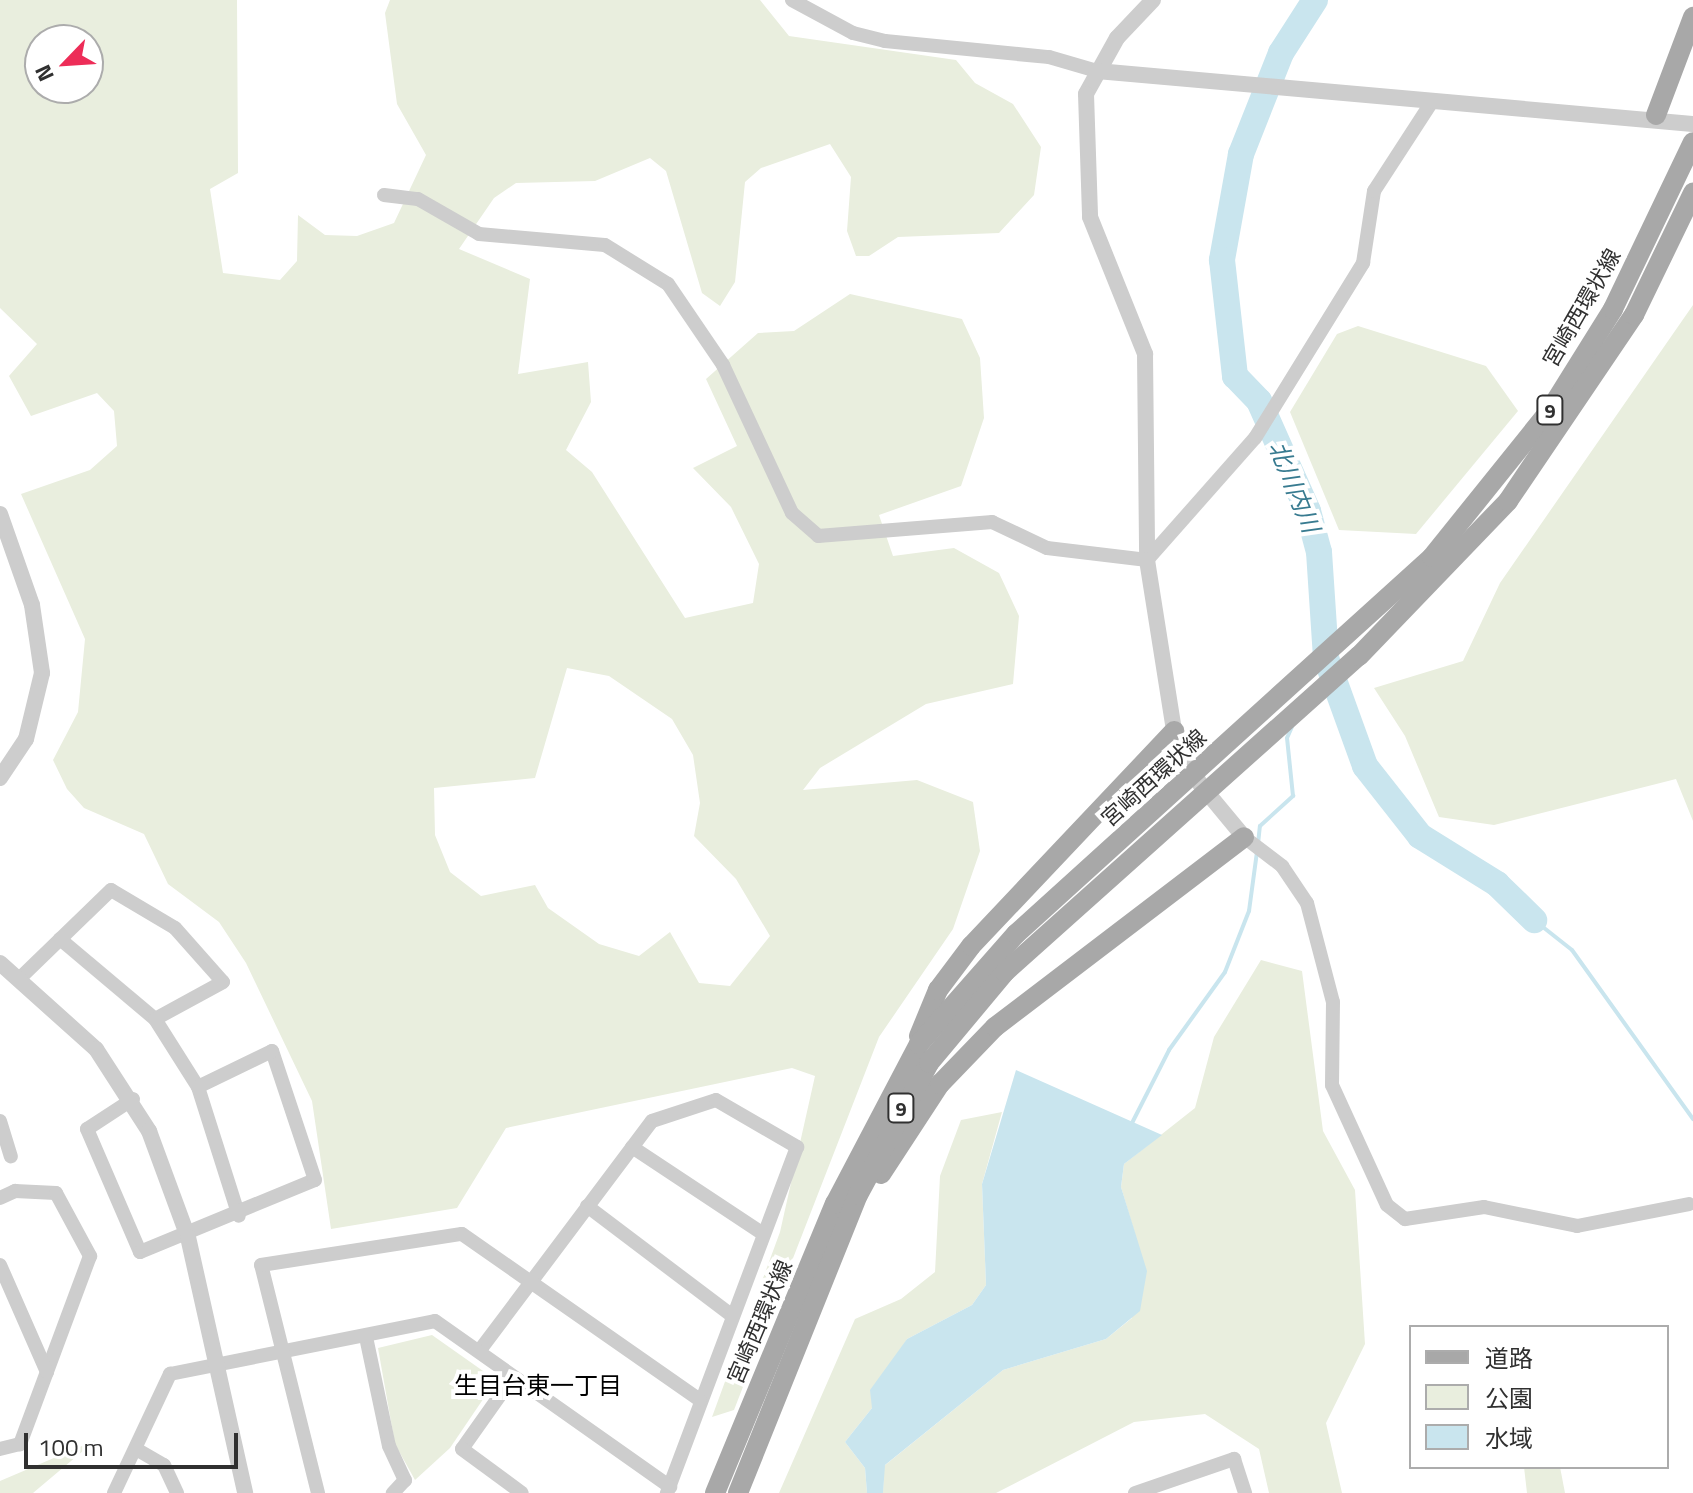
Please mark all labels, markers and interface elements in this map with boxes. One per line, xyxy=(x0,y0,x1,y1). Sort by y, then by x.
north arrow xyxy=(24,24,104,104)
text: N xyxy=(25,59,63,87)
street label: 宮崎西環状線 xyxy=(1538,244,1626,372)
road number: 9 xyxy=(1536,394,1564,426)
water label: 北川内川 xyxy=(1263,437,1325,537)
street label: 宮崎西環状線 xyxy=(1096,724,1212,832)
road number: 9 xyxy=(887,1092,915,1124)
street label: 宮崎西環状線 xyxy=(722,1256,798,1388)
legend xyxy=(1409,1325,1669,1469)
text: 道路 xyxy=(1485,1340,1533,1376)
district label: 生目台東一丁目 xyxy=(454,1372,622,1400)
text: 公園 xyxy=(1485,1380,1533,1416)
scale bar xyxy=(28,1417,242,1467)
text: 水域 xyxy=(1485,1420,1533,1456)
text: 100 m xyxy=(38,1429,104,1465)

